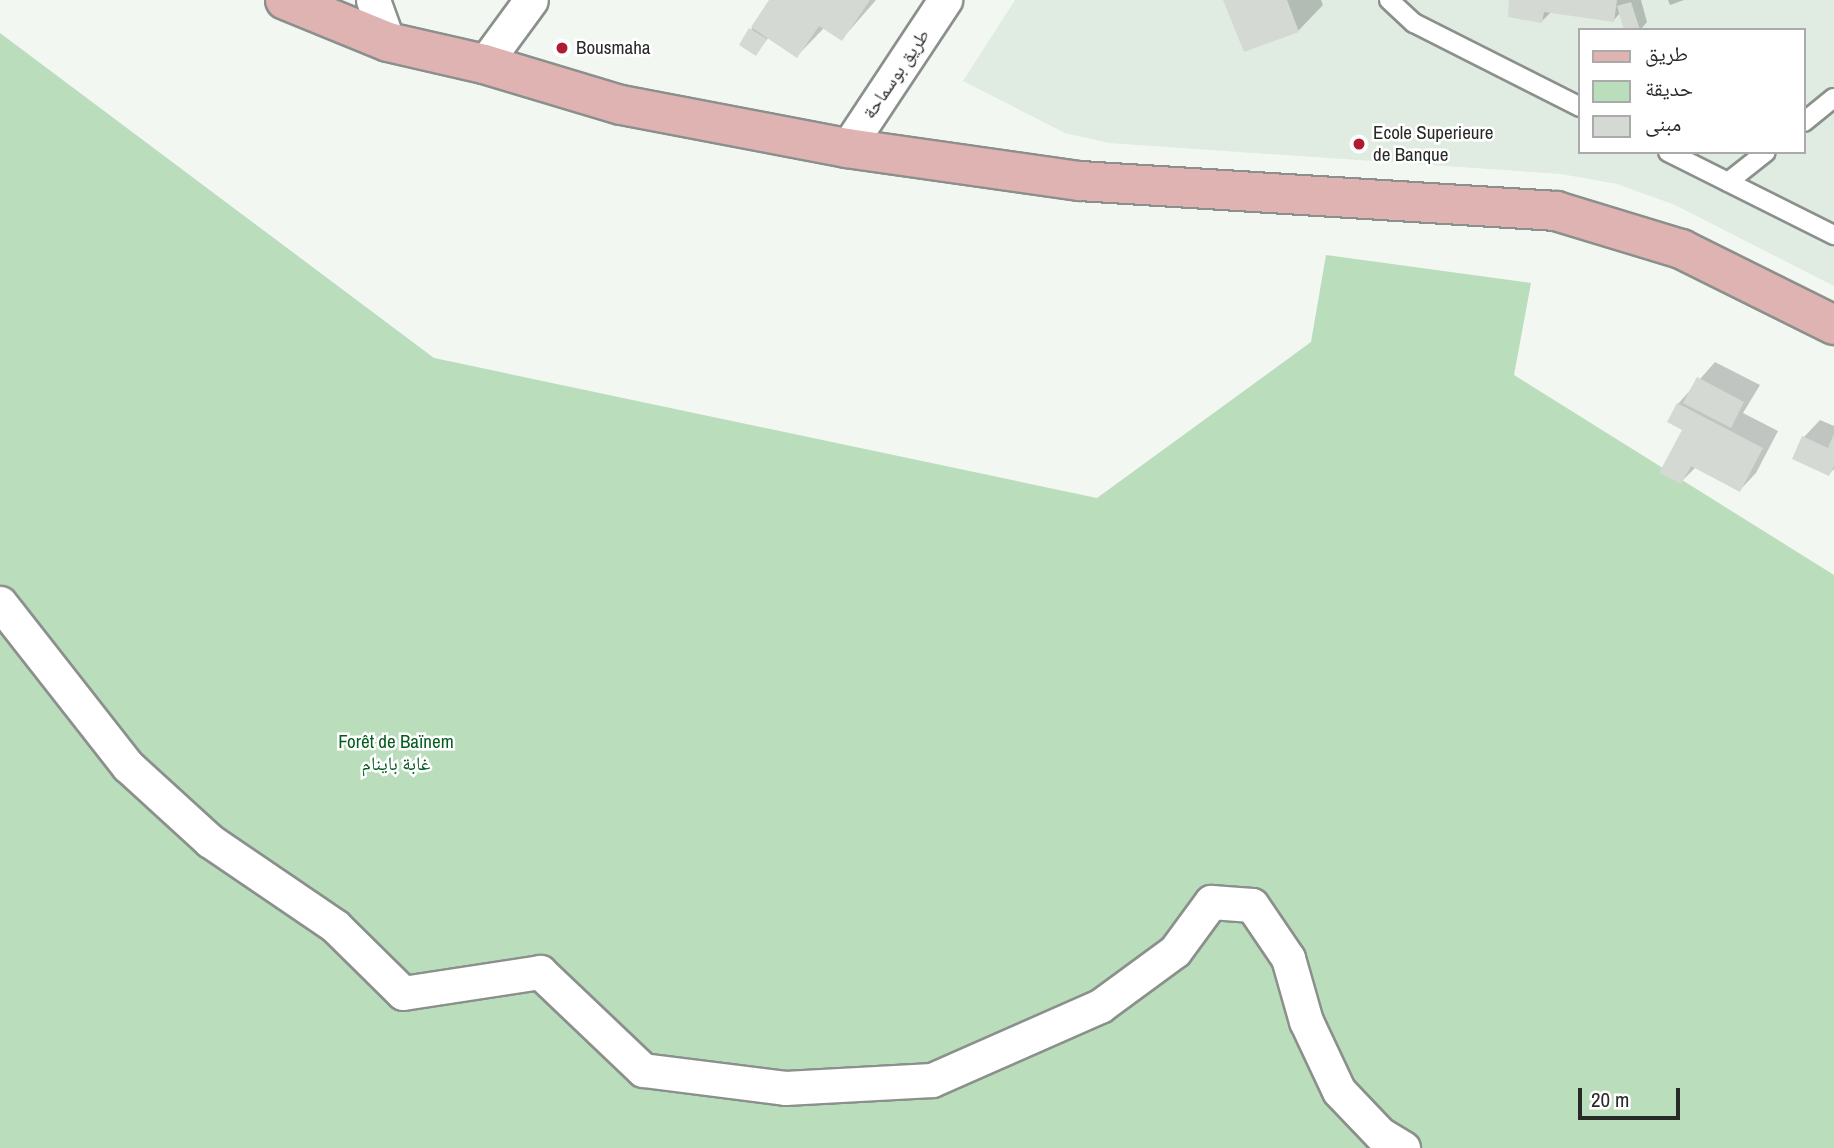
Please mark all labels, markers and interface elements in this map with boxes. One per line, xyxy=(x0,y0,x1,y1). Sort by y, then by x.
street label: طريق بوسماحة xyxy=(858,25,934,123)
legend xyxy=(1578,28,1806,154)
place label: Bousmaha xyxy=(576,37,650,59)
text: طريق xyxy=(1645,39,1688,68)
marker: Bousmaha xyxy=(554,40,570,56)
text: حديقة xyxy=(1645,74,1693,103)
text: مبنى xyxy=(1645,109,1681,138)
place label: Ecole Superieure de Banque xyxy=(1373,122,1493,166)
marker: Ecole Superieure de Banque xyxy=(1351,136,1367,152)
park label: Forêt de Baïnem غابة باينام xyxy=(338,731,454,775)
scale bar xyxy=(1582,1074,1684,1118)
text: 20 m xyxy=(1591,1085,1629,1114)

